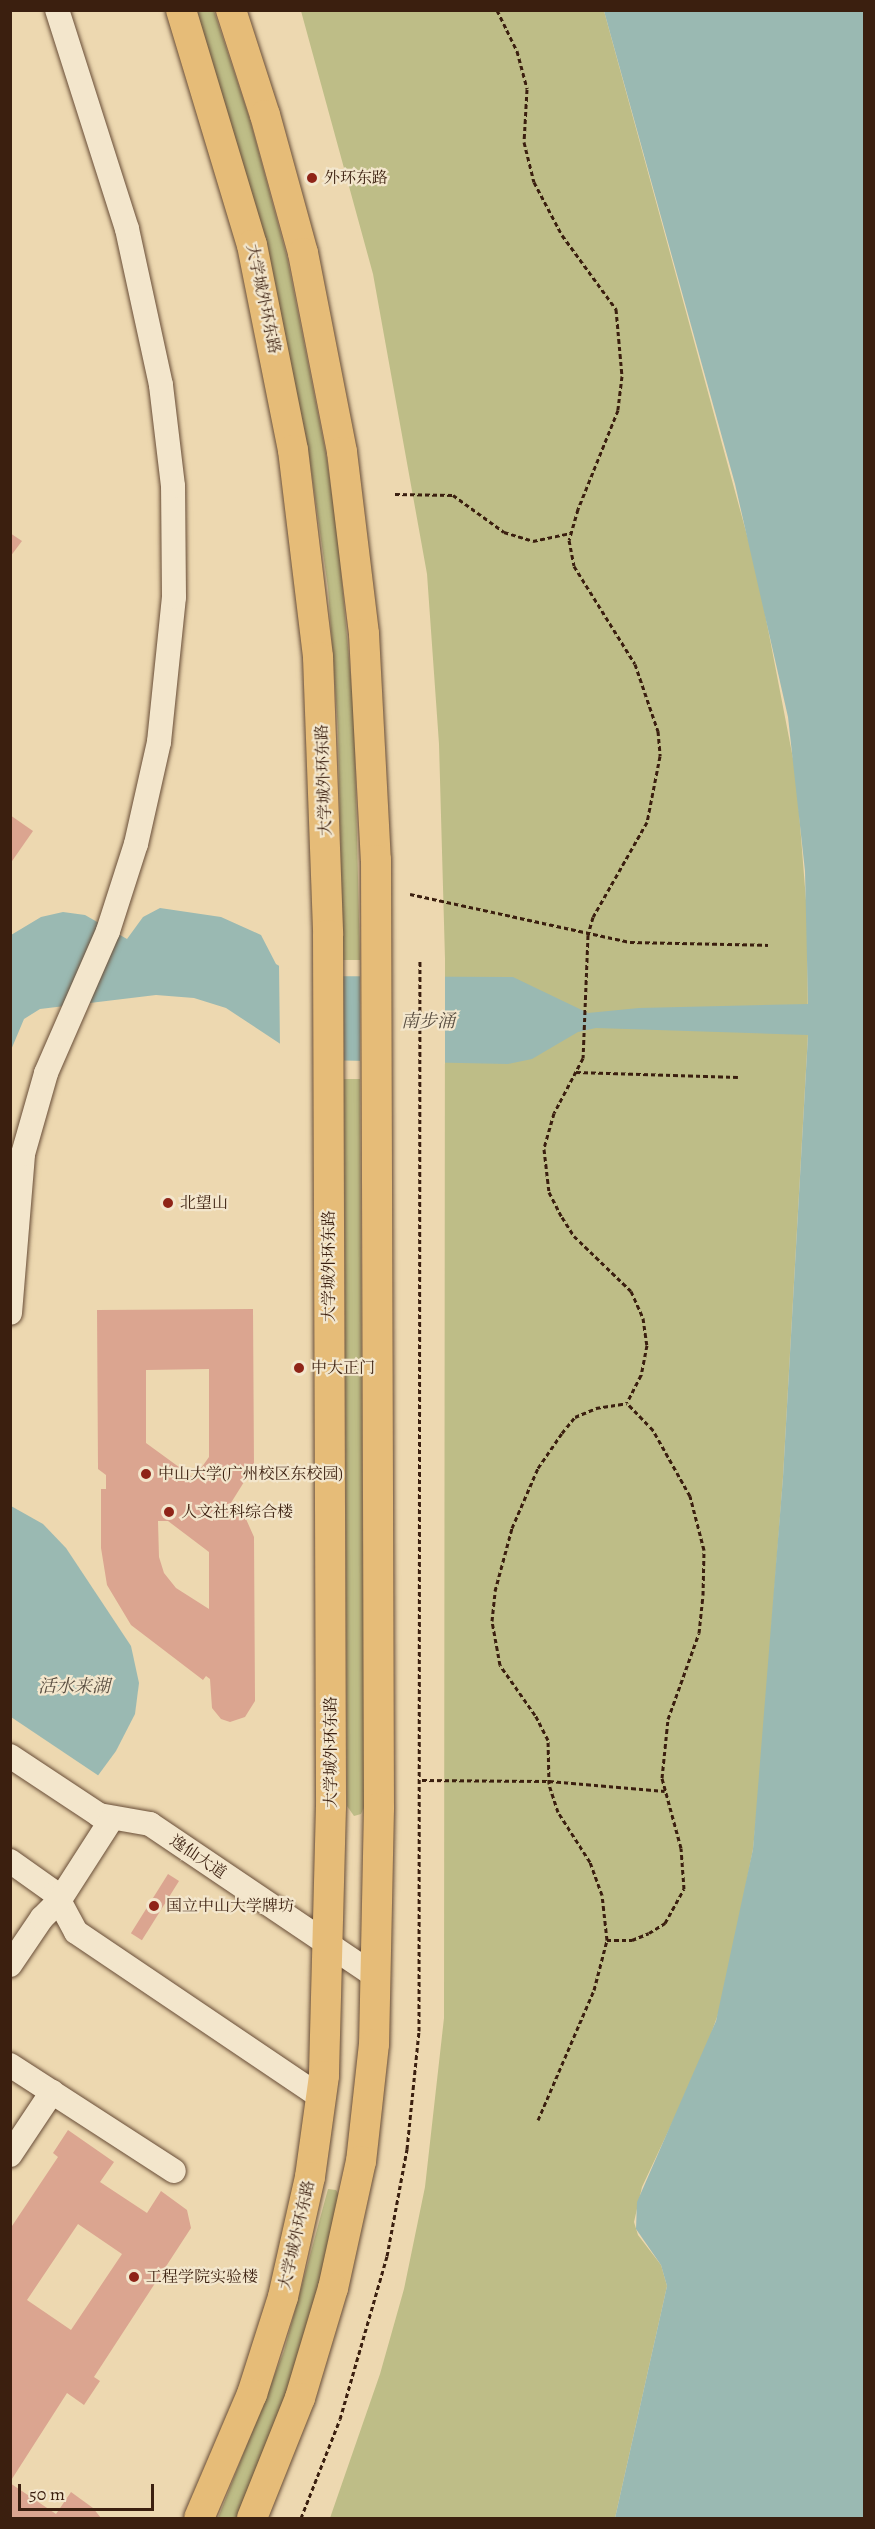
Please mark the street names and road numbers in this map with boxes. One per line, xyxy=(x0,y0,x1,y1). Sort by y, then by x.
street label: 大学城外环东路 xyxy=(242,242,284,356)
street label: 大学城外环东路 xyxy=(312,724,336,836)
street label: 大学城外环东路 xyxy=(319,1210,339,1322)
street label: 大学城外环东路 xyxy=(321,1696,341,1808)
street label: 逸仙大道 xyxy=(166,1831,230,1883)
street label: 大学城外环东路 xyxy=(275,2178,319,2292)

